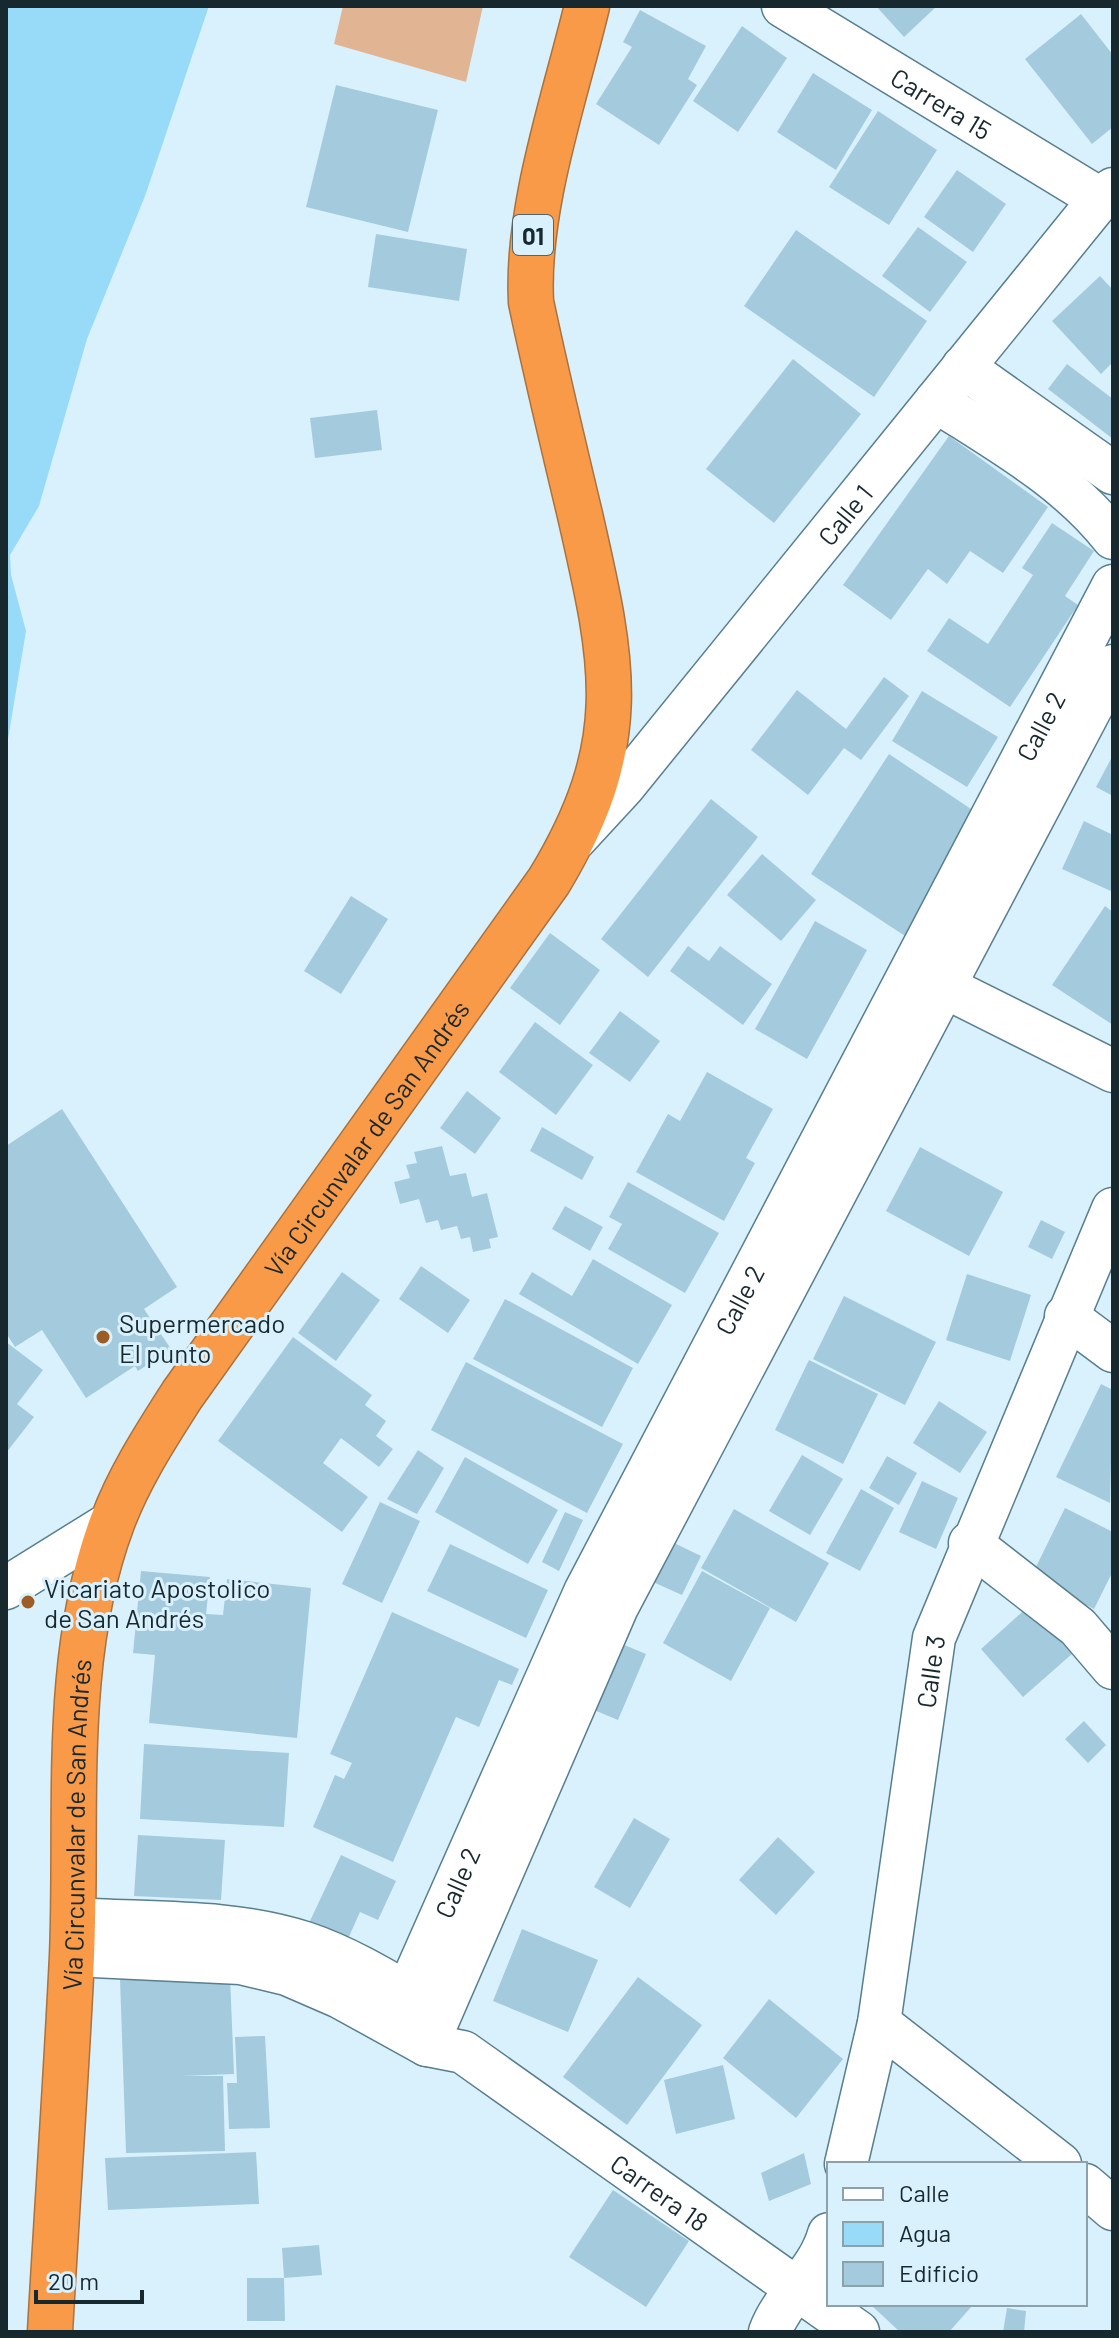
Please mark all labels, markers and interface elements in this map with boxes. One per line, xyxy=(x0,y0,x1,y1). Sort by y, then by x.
street label: Carrera 15 xyxy=(886,60,998,145)
road number: 01 xyxy=(513,215,553,255)
street label: Calle 1 xyxy=(810,478,878,551)
street label: Calle 2 xyxy=(1009,686,1071,766)
street label: Vía Circunvalar de San Andrés xyxy=(257,994,475,1282)
street label: Calle 2 xyxy=(708,1260,769,1339)
place label: Supermercado El punto xyxy=(119,1307,285,1368)
marker: Supermercado El punto xyxy=(94,1328,112,1346)
place label: Vicariato Apostolico de San Andrés xyxy=(44,1572,271,1633)
marker: Vicariato Apostolico de San Andrés xyxy=(19,1593,37,1611)
street label: Calle 3 xyxy=(909,1633,950,1710)
street label: Vía Circunvalar de San Andrés xyxy=(55,1657,96,1991)
street label: Calle 2 xyxy=(427,1842,485,1922)
street label: Carrera 18 xyxy=(605,2147,715,2237)
legend xyxy=(827,2162,1087,2306)
text: Calle xyxy=(899,2178,950,2207)
text: Agua xyxy=(899,2218,951,2247)
scale bar xyxy=(36,2254,142,2304)
text: Edificio xyxy=(899,2258,979,2287)
text: 20 m xyxy=(48,2266,99,2295)

